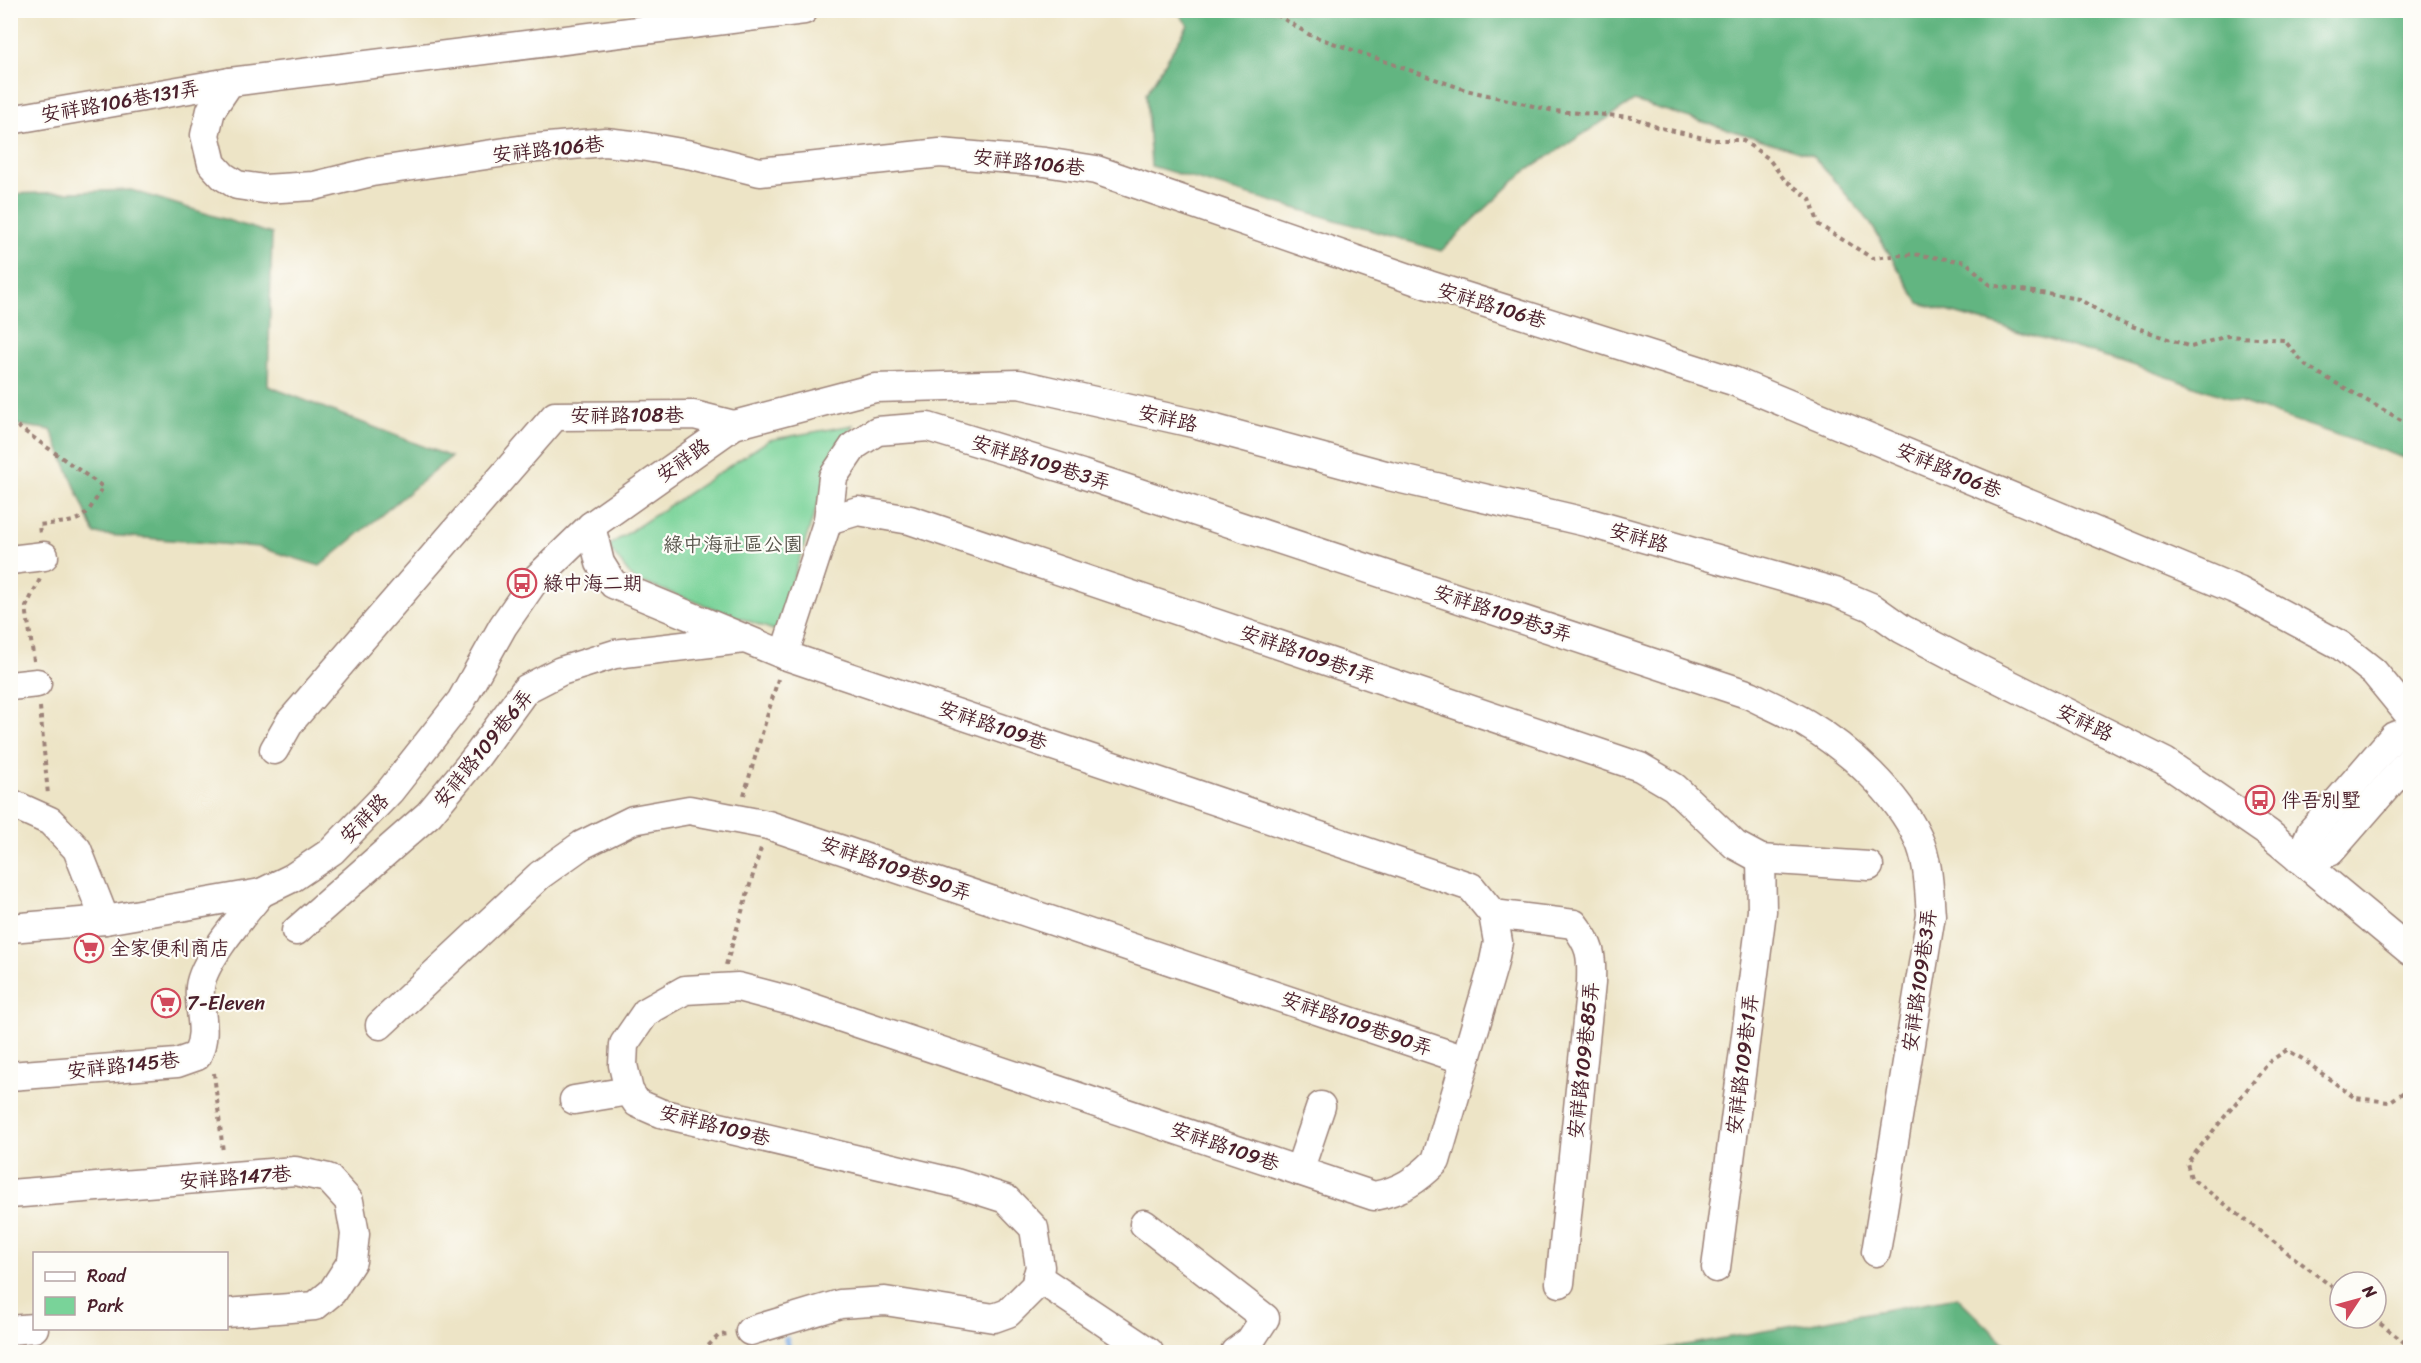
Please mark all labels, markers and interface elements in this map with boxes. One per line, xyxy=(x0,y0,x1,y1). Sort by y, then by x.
street label: 安祥路106巷131弄 xyxy=(38,70,202,133)
street label: 安祥路106巷 xyxy=(490,126,607,173)
street label: 安祥路106巷 xyxy=(971,139,1088,186)
street label: 安祥路106巷 xyxy=(1433,272,1552,339)
street label: 安祥路 xyxy=(1135,395,1202,443)
street label: 安祥路108巷 xyxy=(570,398,685,433)
street label: 安祥路109巷3弄 xyxy=(967,425,1115,500)
street label: 安祥路 xyxy=(649,428,719,492)
street label: 安祥路106巷 xyxy=(1890,432,2008,509)
street label: 安祥路 xyxy=(1605,512,1673,563)
park label: 綠中海社區公園 xyxy=(663,527,803,562)
place label: 綠中海二期 xyxy=(543,566,643,601)
bus stop icon: 綠中海二期 xyxy=(506,567,538,599)
street label: 安祥路109巷3弄 xyxy=(1429,575,1577,652)
street label: 安祥路109巷1弄 xyxy=(1235,615,1381,694)
street label: 安祥路109巷6弄 xyxy=(424,681,543,816)
street label: 安祥路109巷 xyxy=(933,690,1053,761)
street label: 安祥路 xyxy=(2050,694,2120,752)
place label: 伴吾別墅 xyxy=(2281,783,2361,818)
street label: 安祥路 xyxy=(331,784,398,852)
bus stop icon: 伴吾別墅 xyxy=(2244,784,2276,816)
street label: 安祥路109巷90弄 xyxy=(815,826,976,911)
street label: 安祥路109巷3弄 xyxy=(1892,906,1947,1054)
place label: 全家便利商店 xyxy=(110,931,230,966)
supermarket icon: 全家便利商店 xyxy=(73,932,105,964)
street label: 安祥路109巷85弄 xyxy=(1558,980,1609,1140)
street label: 安祥路109巷90弄 xyxy=(1276,981,1437,1066)
place label: 7-Eleven xyxy=(187,986,265,1021)
supermarket icon: 7-Eleven xyxy=(150,987,182,1019)
street label: 安祥路109巷1弄 xyxy=(1716,991,1769,1137)
street label: 安祥路145巷 xyxy=(65,1042,182,1089)
street label: 安祥路109巷 xyxy=(656,1095,775,1156)
street label: 安祥路109巷 xyxy=(1165,1111,1285,1182)
street label: 安祥路147巷 xyxy=(178,1156,293,1199)
legend xyxy=(33,1252,228,1330)
text: Road xyxy=(87,1260,127,1292)
north arrow xyxy=(2328,1270,2388,1330)
text: N xyxy=(2354,1278,2385,1305)
text: Park xyxy=(87,1290,124,1322)

